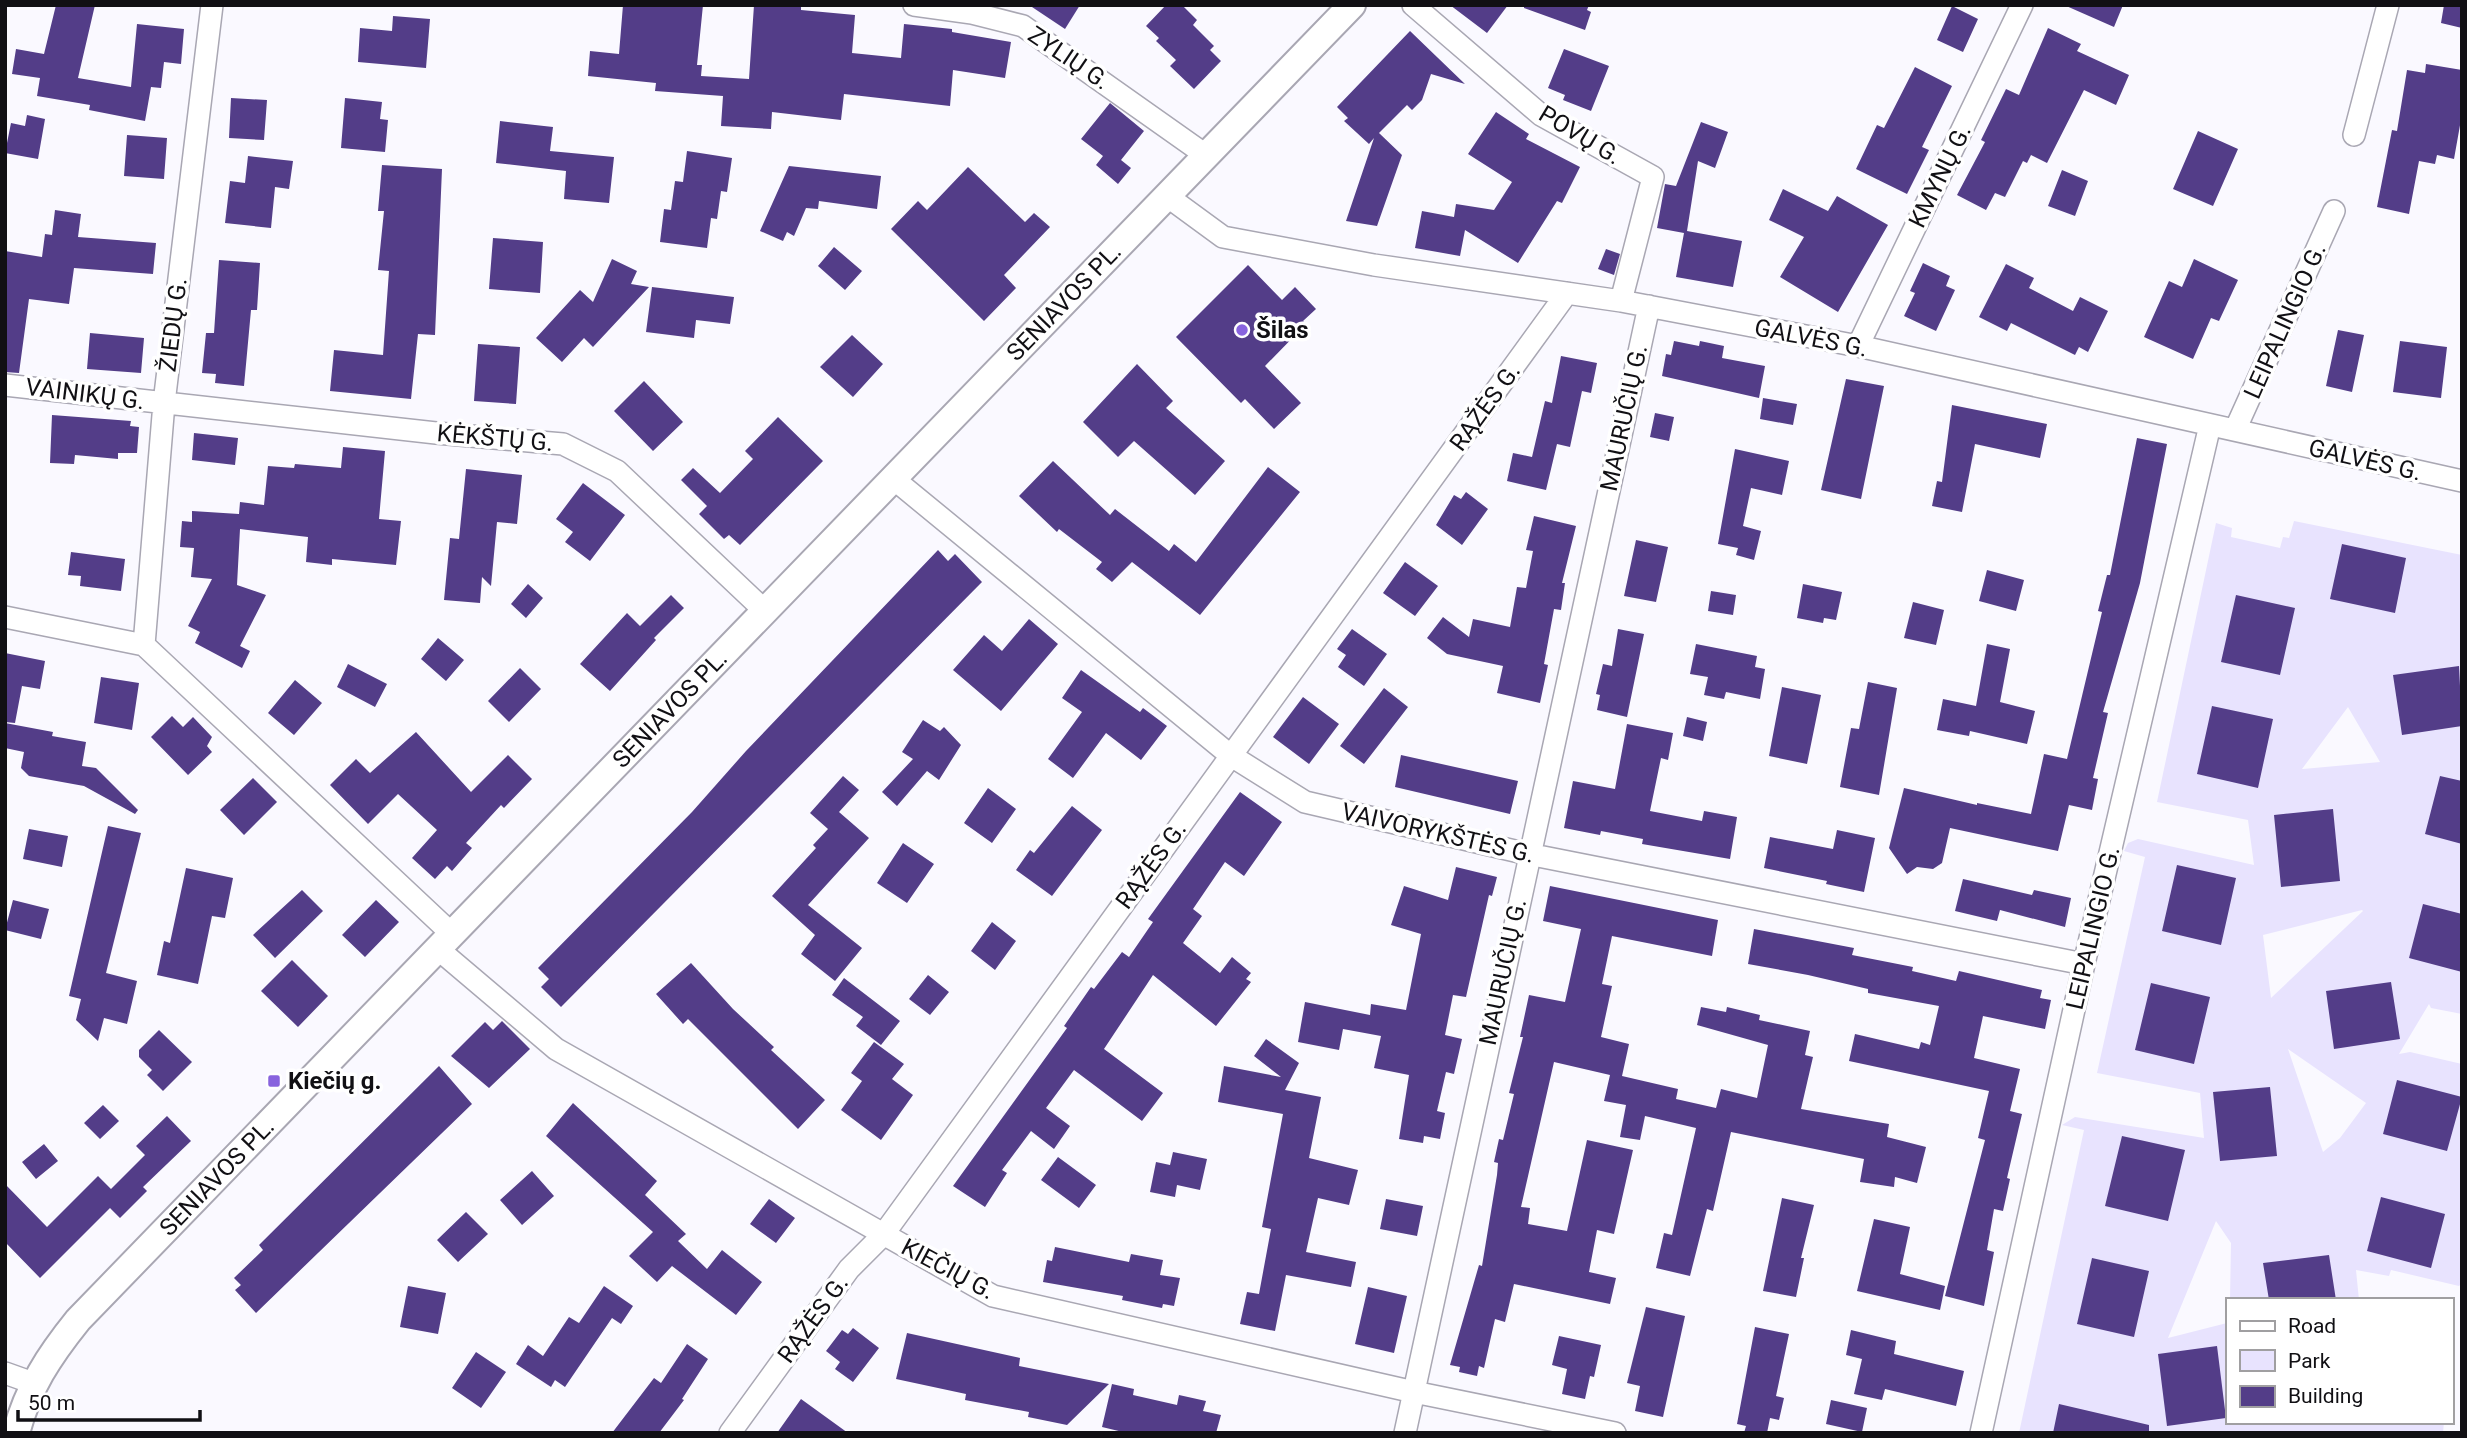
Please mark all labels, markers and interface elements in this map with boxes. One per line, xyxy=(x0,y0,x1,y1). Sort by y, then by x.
street label: ZYLIŲ G. xyxy=(1023,21,1115,95)
street label: POVŲ G. xyxy=(1534,100,1626,170)
street label: KMYNŲ G. xyxy=(1903,120,1977,232)
street label: SENIAVOS PL. xyxy=(1001,237,1127,367)
street label: LEIPALINGIO G. xyxy=(2238,239,2332,403)
street label: ŽIEDŲ G. xyxy=(153,276,193,374)
street label: GALVĖS G. xyxy=(1752,313,1870,363)
place label: Šilas xyxy=(1256,316,1309,344)
marker: Šilas xyxy=(1234,322,1250,338)
street label: MAURUČIŲ G. xyxy=(1594,342,1653,494)
street label: RĄŽĖS G. xyxy=(1444,358,1526,456)
street label: VAINIKŲ G. xyxy=(24,373,146,415)
street label: KĖKŠTŲ G. xyxy=(436,419,554,457)
street label: GALVĖS G. xyxy=(2306,433,2424,487)
street label: SENIAVOS PL. xyxy=(607,644,733,774)
street label: VAIVORYKŠTĖS G. xyxy=(1339,797,1537,869)
street label: RĄŽĖS G. xyxy=(1110,816,1192,914)
street label: LEIPALINGIO G. xyxy=(2061,844,2125,1012)
street label: MAURUČIŲ G. xyxy=(1473,896,1532,1048)
place label: Kiečių g. xyxy=(288,1067,382,1095)
marker: Kiečių g. xyxy=(266,1073,282,1089)
street label: SENIAVOS PL. xyxy=(154,1112,280,1242)
street label: KIEČIŲ G. xyxy=(897,1232,1000,1305)
street label: RĄŽĖS G. xyxy=(772,1270,854,1368)
legend xyxy=(2226,1298,2453,1424)
text: Road xyxy=(2288,1314,2336,1338)
text: Park xyxy=(2288,1349,2331,1373)
scale bar xyxy=(18,1378,200,1422)
text: Building xyxy=(2288,1384,2363,1408)
text: 50 m xyxy=(28,1391,75,1415)

